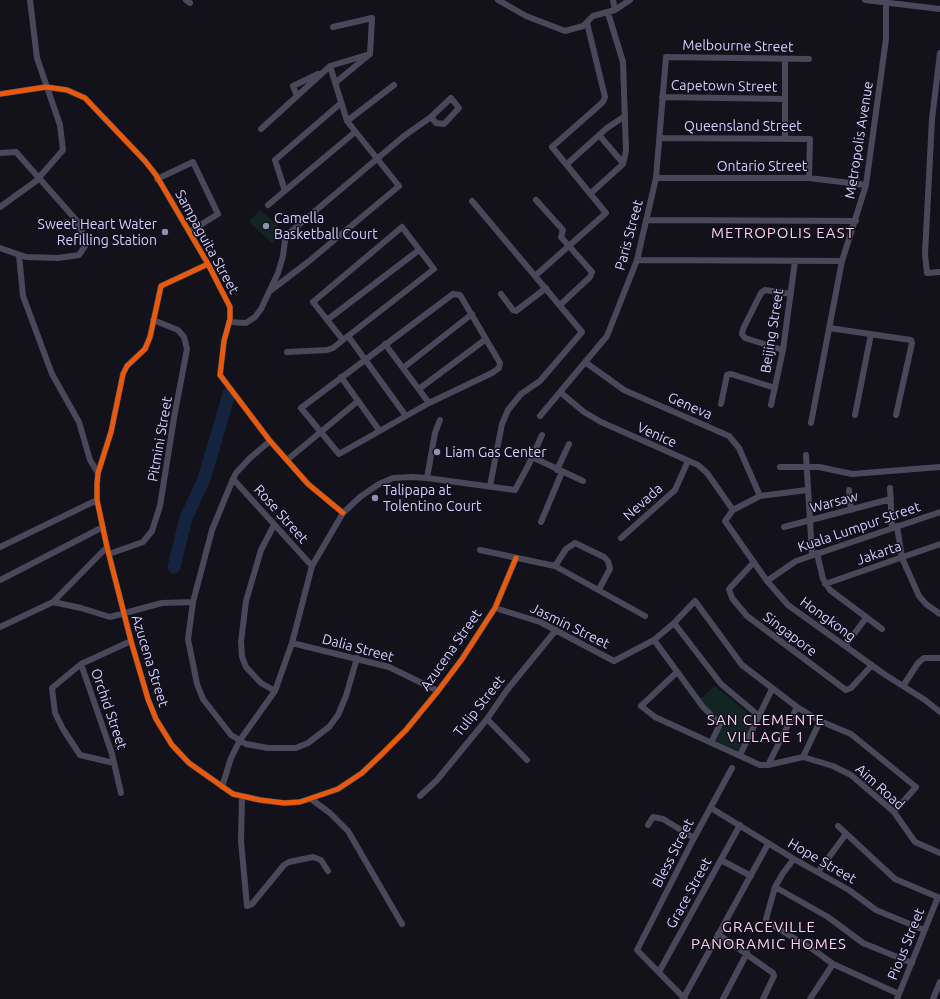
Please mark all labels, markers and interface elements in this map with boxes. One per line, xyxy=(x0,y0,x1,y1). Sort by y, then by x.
street label: Melbourne Street xyxy=(682,37,794,55)
street label: Capetown Street xyxy=(671,77,777,95)
street label: Metropolis Avenue xyxy=(841,80,877,200)
street label: Queensland Street xyxy=(684,118,802,134)
street label: Ontario Street xyxy=(717,158,807,174)
street label: Sampaguita Street xyxy=(171,187,243,297)
street label: Paris Street xyxy=(612,198,646,272)
place label: Camella Basketball Court xyxy=(274,210,378,242)
place label: Sweet Heart Water Refilling Station xyxy=(38,216,157,248)
marker: Camella Basketball Court xyxy=(261,221,271,231)
district label: METROPOLIS EAST xyxy=(711,224,855,242)
marker: Sweet Heart Water Refilling Station xyxy=(160,227,170,237)
street label: Beijing Street xyxy=(757,288,787,374)
street label: Geneva xyxy=(665,389,715,423)
street label: Pitmini Street xyxy=(144,395,176,483)
street label: Venice xyxy=(635,419,679,451)
place label: Liam Gas Center xyxy=(445,444,547,460)
marker: Liam Gas Center xyxy=(432,447,442,457)
street label: Nevada xyxy=(620,480,666,524)
street label: Rose Street xyxy=(250,481,312,547)
place label: Talipapa at Tolentino Court xyxy=(383,482,482,514)
street label: Warsaw xyxy=(808,488,860,516)
marker: Talipapa at Tolentino Court xyxy=(370,493,380,503)
street label: Kuala Lumpur Street xyxy=(795,498,923,556)
street label: Jakarta xyxy=(854,538,904,568)
street label: Hongkong xyxy=(797,593,859,645)
street label: Jasmin Street xyxy=(528,600,612,652)
street label: Azucena Street xyxy=(417,606,485,694)
street label: Singapore xyxy=(760,608,820,660)
street label: Azucena Street xyxy=(128,613,172,709)
street label: Dalia Street xyxy=(320,630,396,666)
street label: Orchid Street xyxy=(87,666,131,752)
street label: Tulip Street xyxy=(450,672,508,740)
district label: SAN CLEMENTE VILLAGE 1 xyxy=(707,711,825,746)
street label: Aim Road xyxy=(852,761,908,813)
street label: Bless Street xyxy=(649,816,697,890)
street label: Hope Street xyxy=(785,835,859,887)
street label: Grace Street xyxy=(663,855,715,931)
street label: Pious Street xyxy=(884,905,928,983)
district label: GRACEVILLE PANORAMIC HOMES xyxy=(691,918,847,953)

